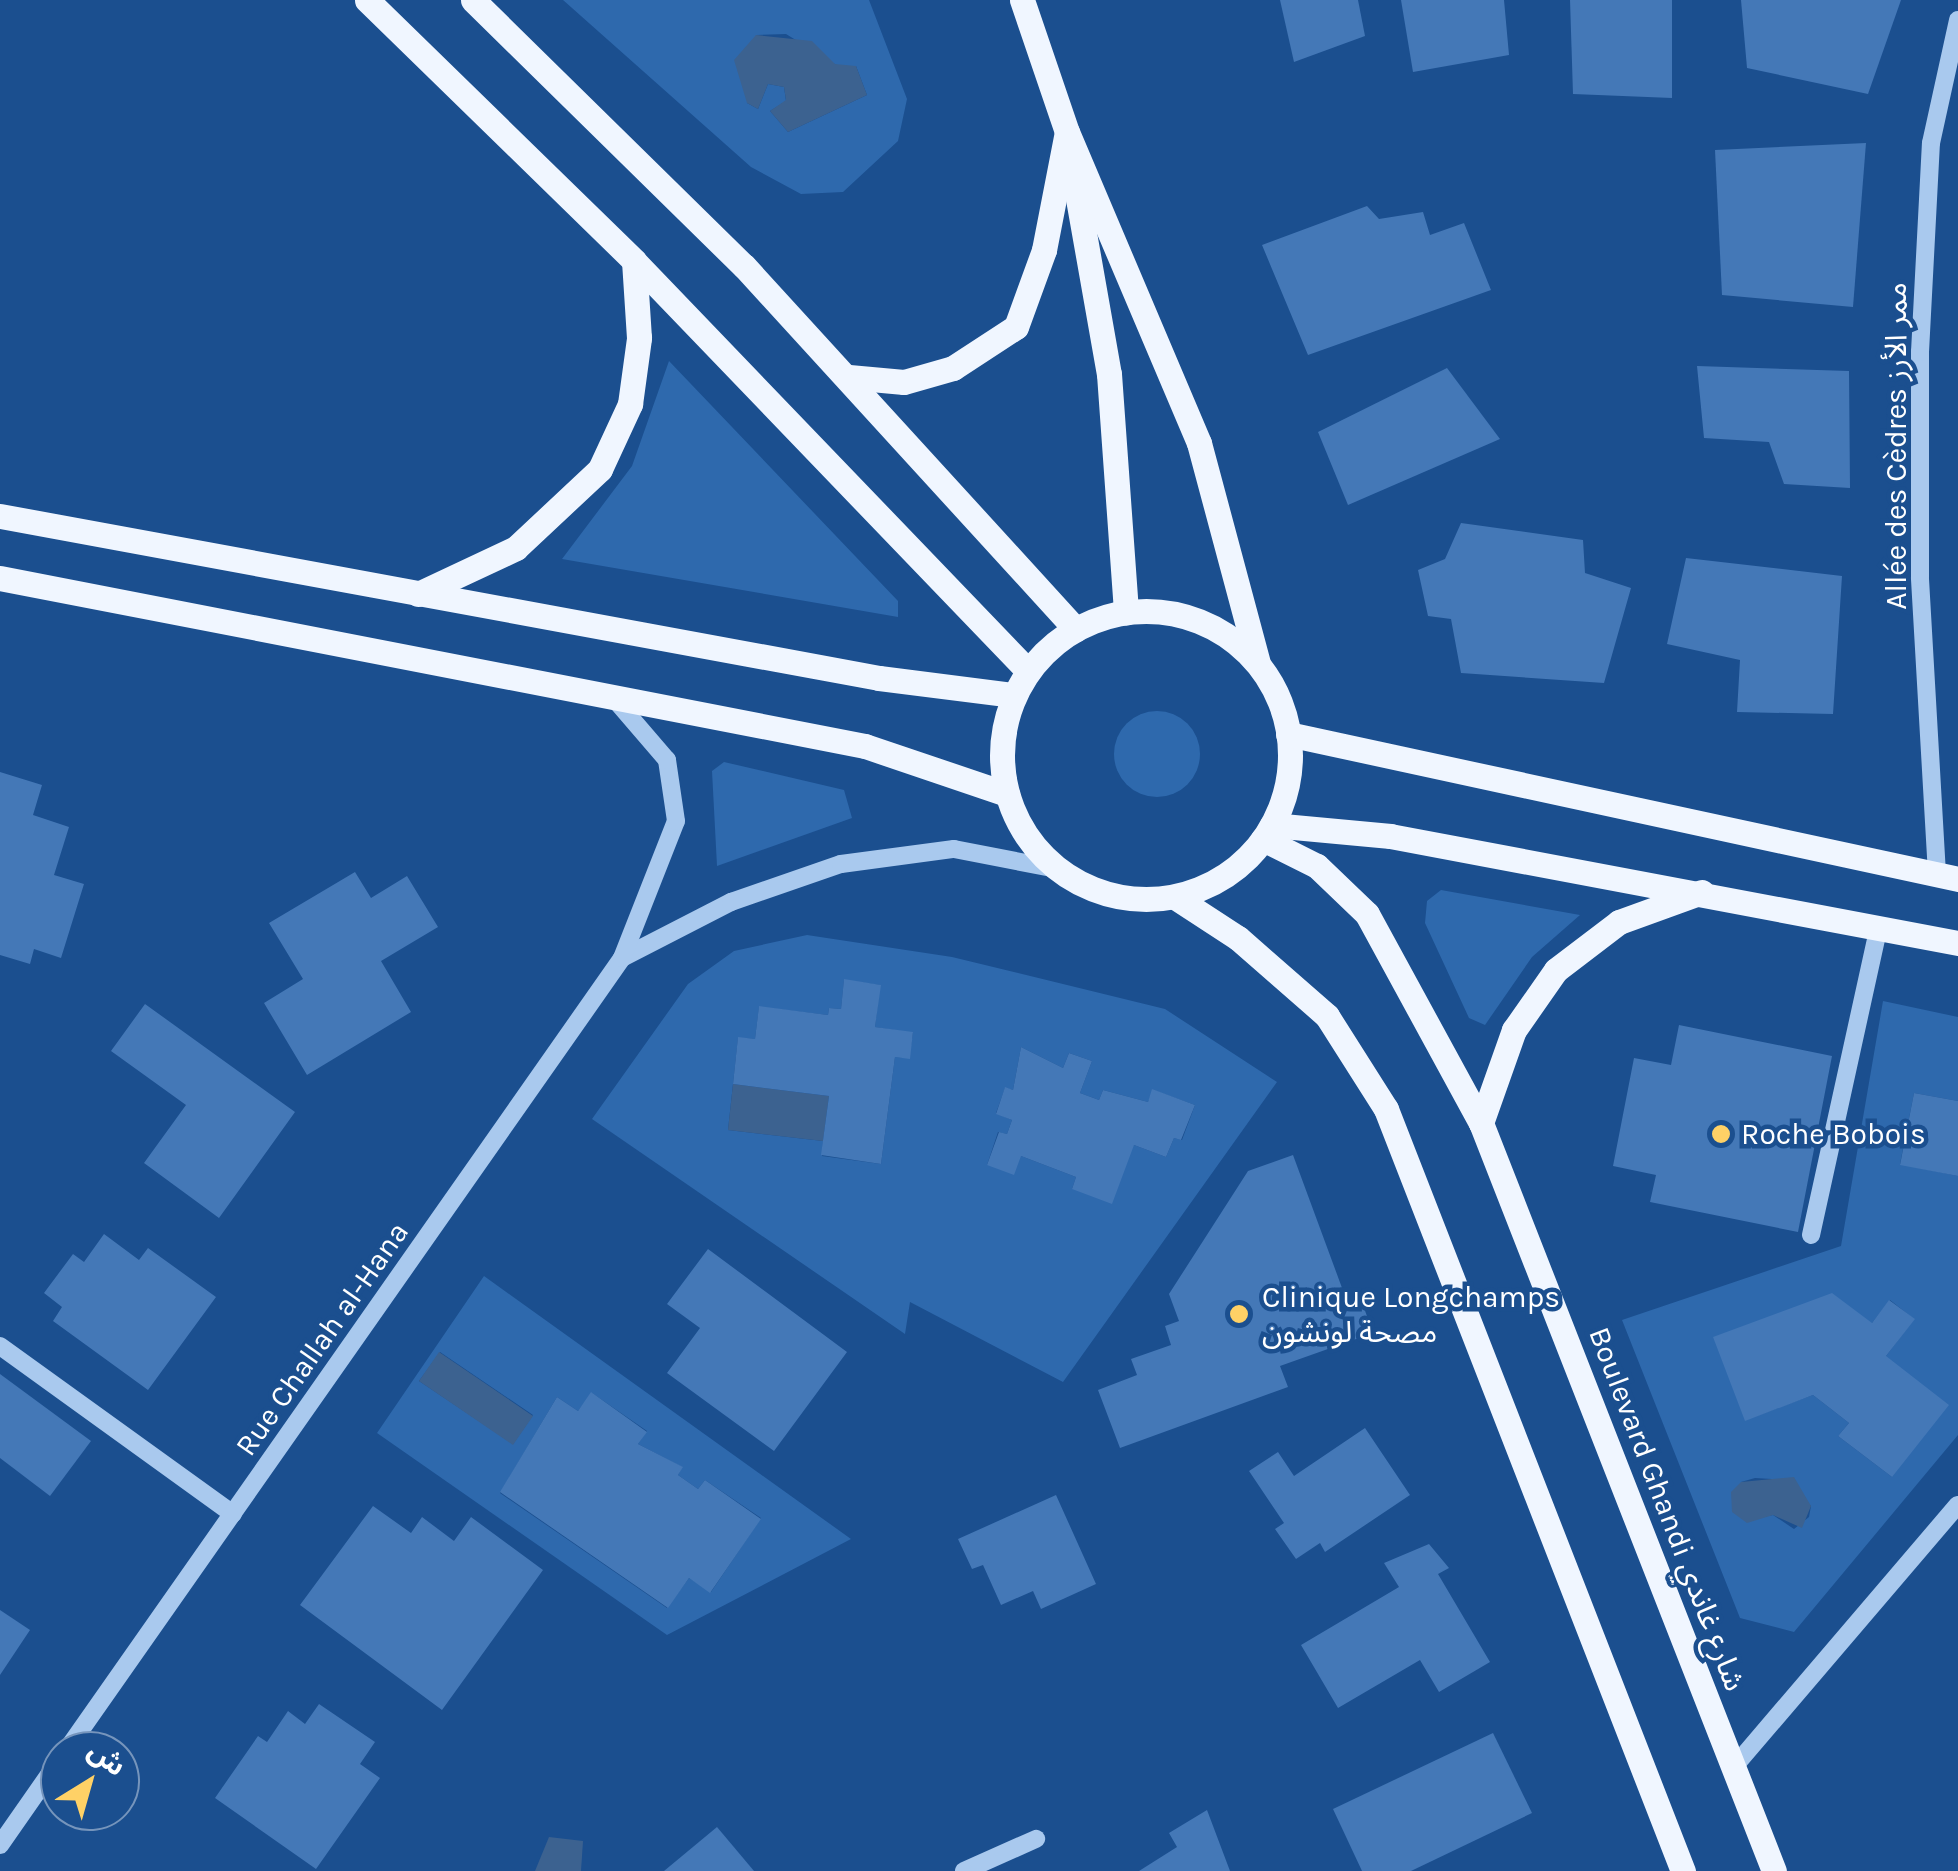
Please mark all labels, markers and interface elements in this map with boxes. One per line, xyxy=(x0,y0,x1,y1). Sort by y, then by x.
street label: Allée des Cèdres ممر الأرز xyxy=(1878,282,1914,610)
place label: Roche Bobois xyxy=(1741,1116,1926,1152)
marker: Roche Bobois xyxy=(1710,1123,1732,1145)
street label: Rue Challah al-Hana xyxy=(228,1215,416,1463)
place label: Clinique Longchamps مصحة لونشون xyxy=(1262,1279,1560,1350)
marker: Clinique Longchamps مصحة لونشون xyxy=(1226,1301,1252,1327)
street label: Boulevard Ghandi شارع غاندي xyxy=(1581,1322,1753,1696)
north arrow xyxy=(40,1731,140,1831)
text: ش xyxy=(82,1734,132,1783)

